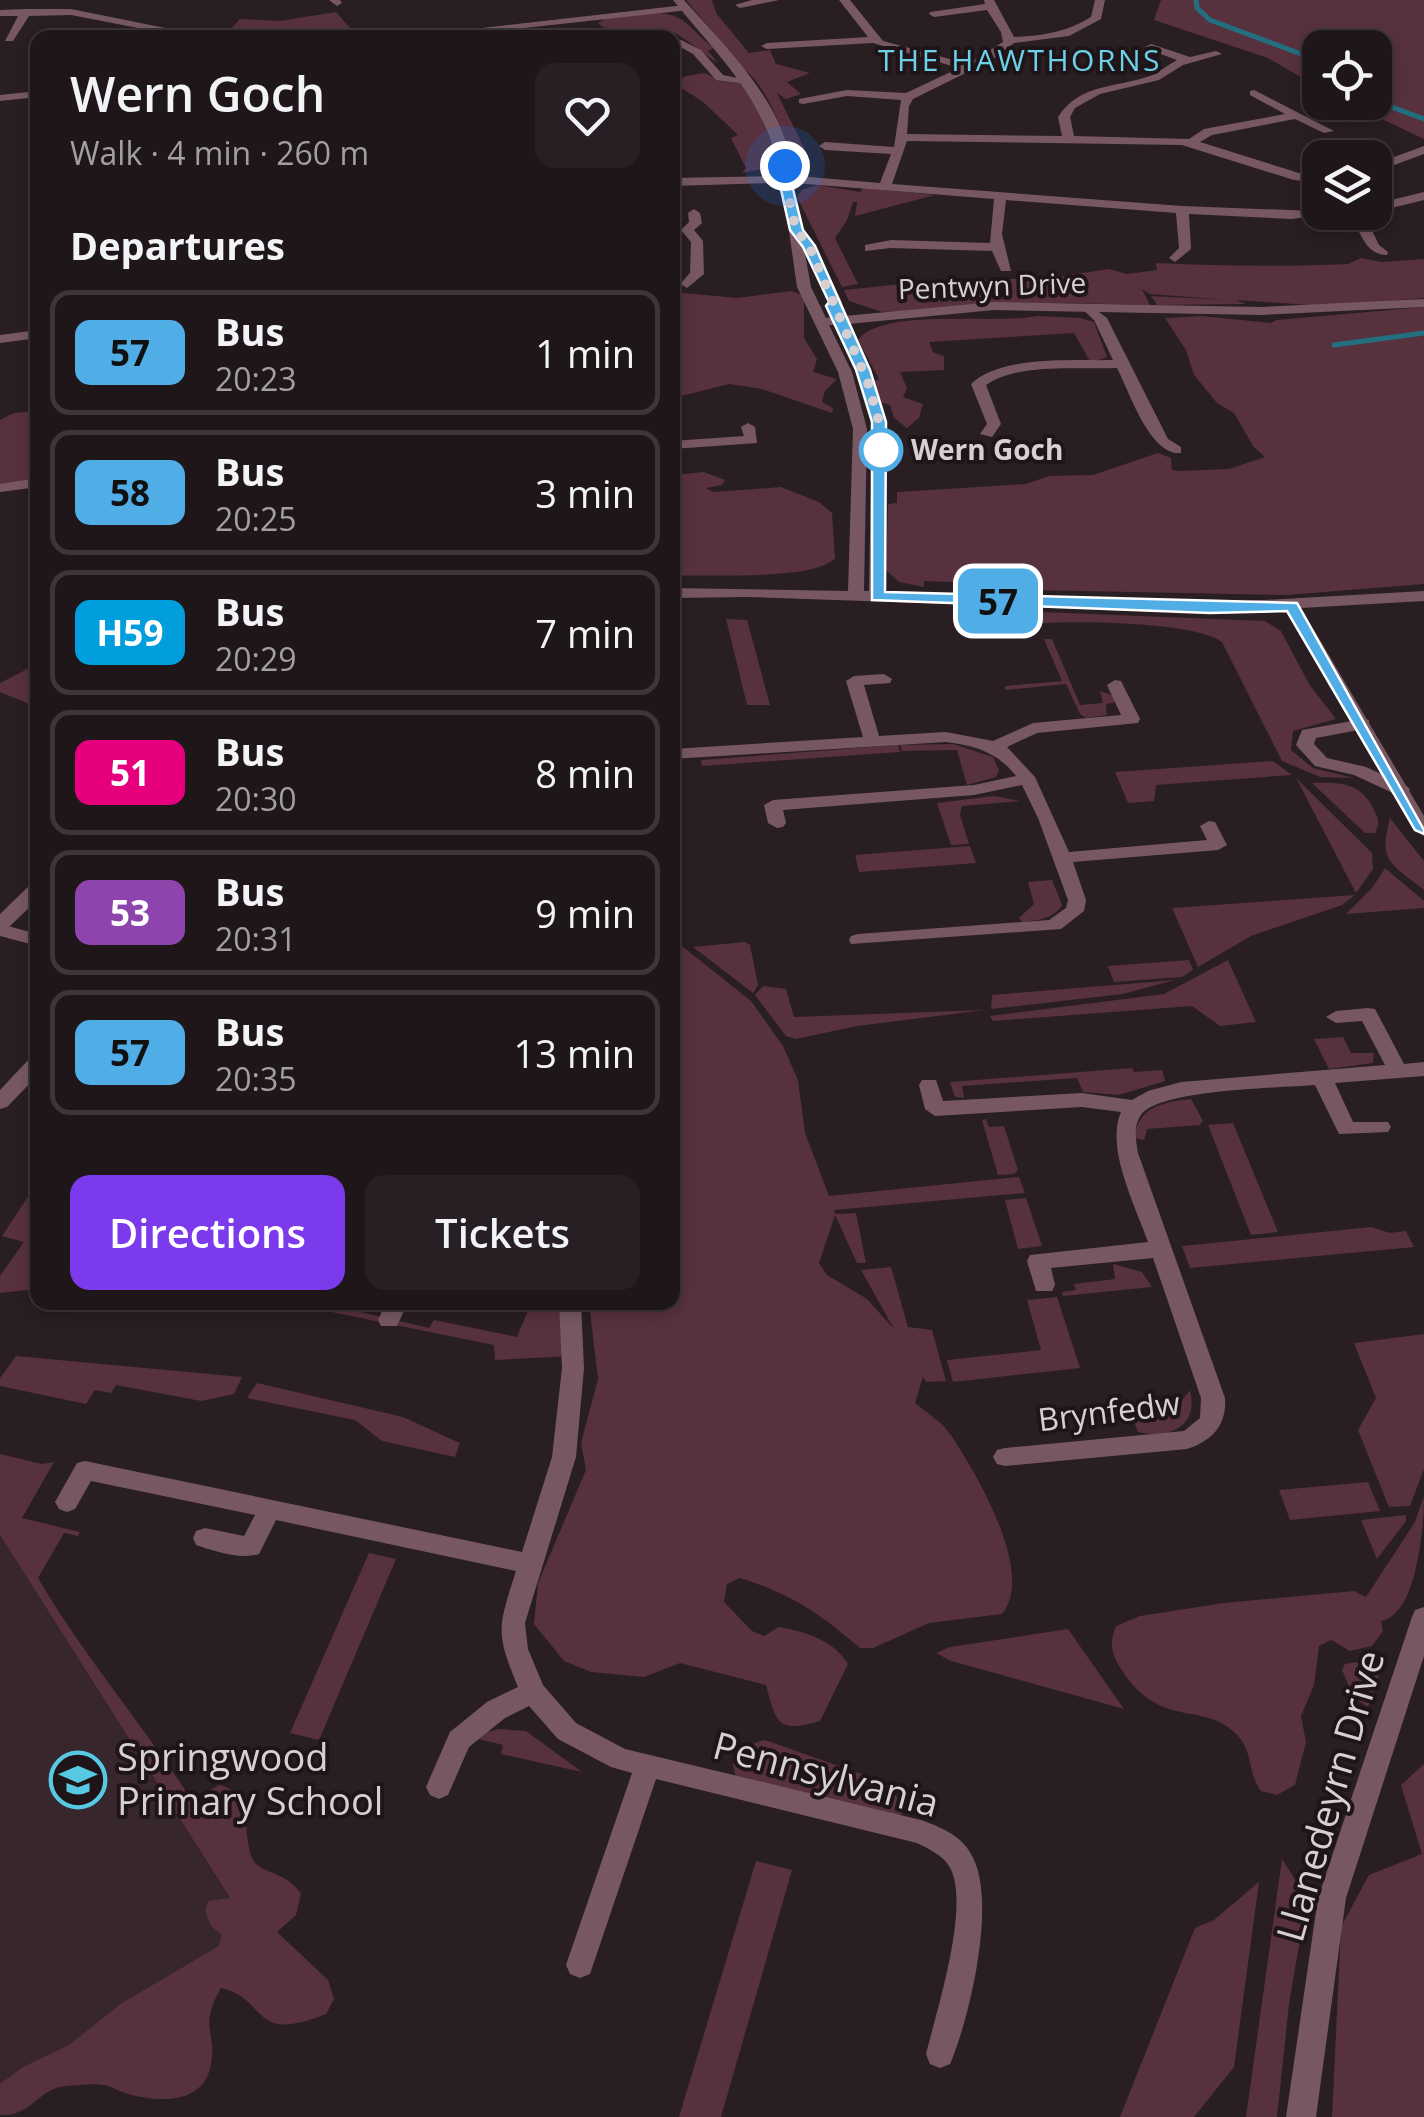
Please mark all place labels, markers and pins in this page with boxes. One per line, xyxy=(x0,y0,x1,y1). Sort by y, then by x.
marker: Wern Goch xyxy=(860,429,902,471)
place label: Wern Goch xyxy=(911,430,1063,468)
place label: Springwood Primary School xyxy=(117,1730,383,1826)
school or university icon: Springwood Primary School xyxy=(48,1750,108,1810)

